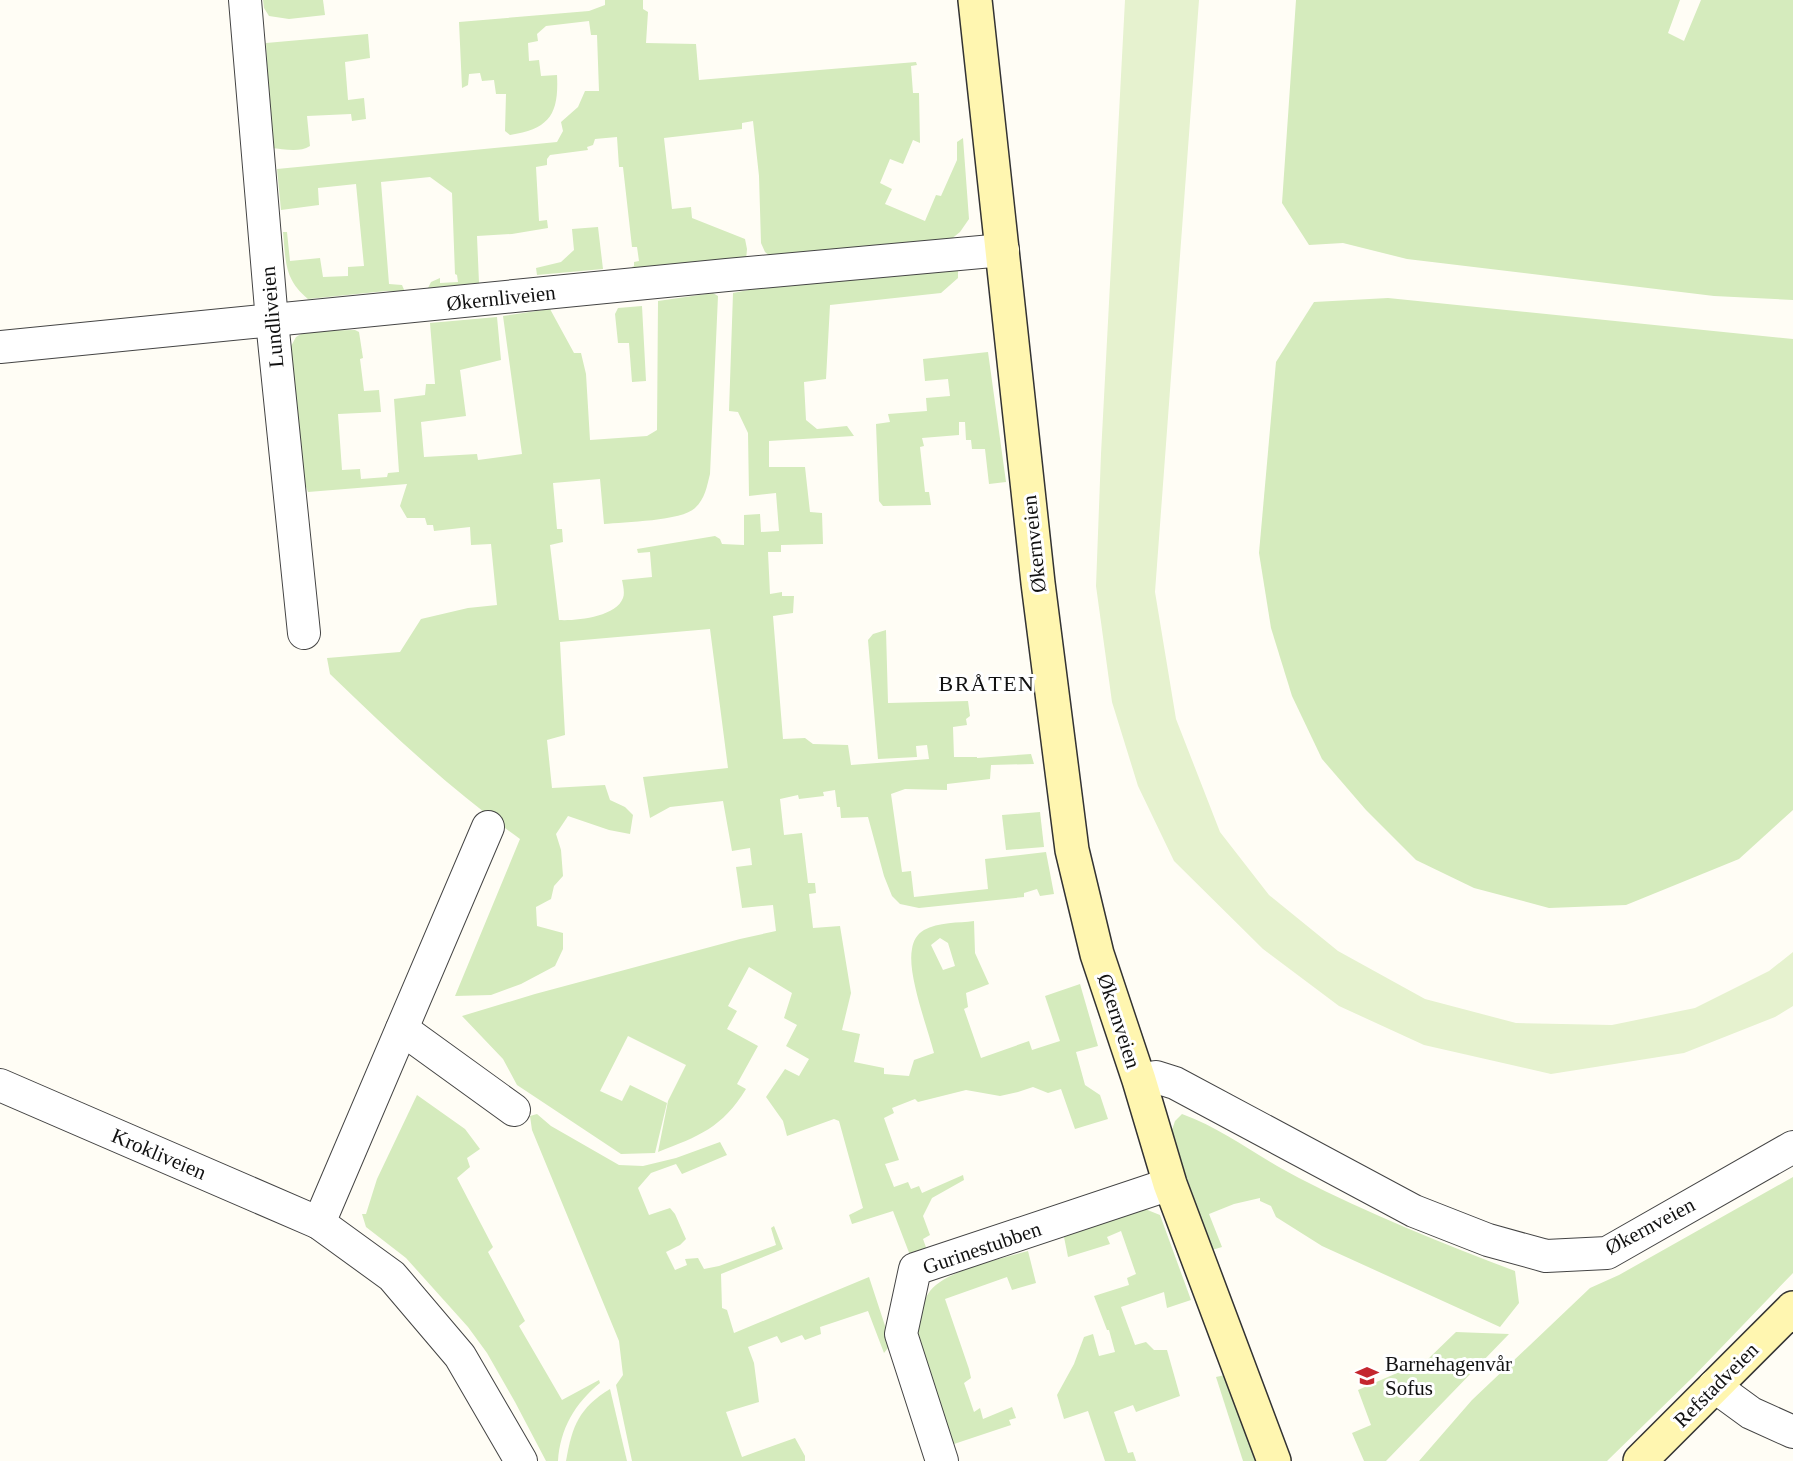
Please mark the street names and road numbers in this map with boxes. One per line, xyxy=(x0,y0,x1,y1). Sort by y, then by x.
street label: Lundliveien xyxy=(256,265,288,369)
street label: Økernliveien xyxy=(445,280,557,316)
street label: Økernveien xyxy=(1017,494,1051,594)
street label: Økernveien xyxy=(1092,971,1146,1072)
street label: Krokliveien xyxy=(108,1123,210,1185)
street label: Økernveien xyxy=(1601,1192,1699,1260)
street label: Gurinestubben xyxy=(920,1216,1045,1279)
street label: Refstadveien xyxy=(1669,1337,1764,1432)

